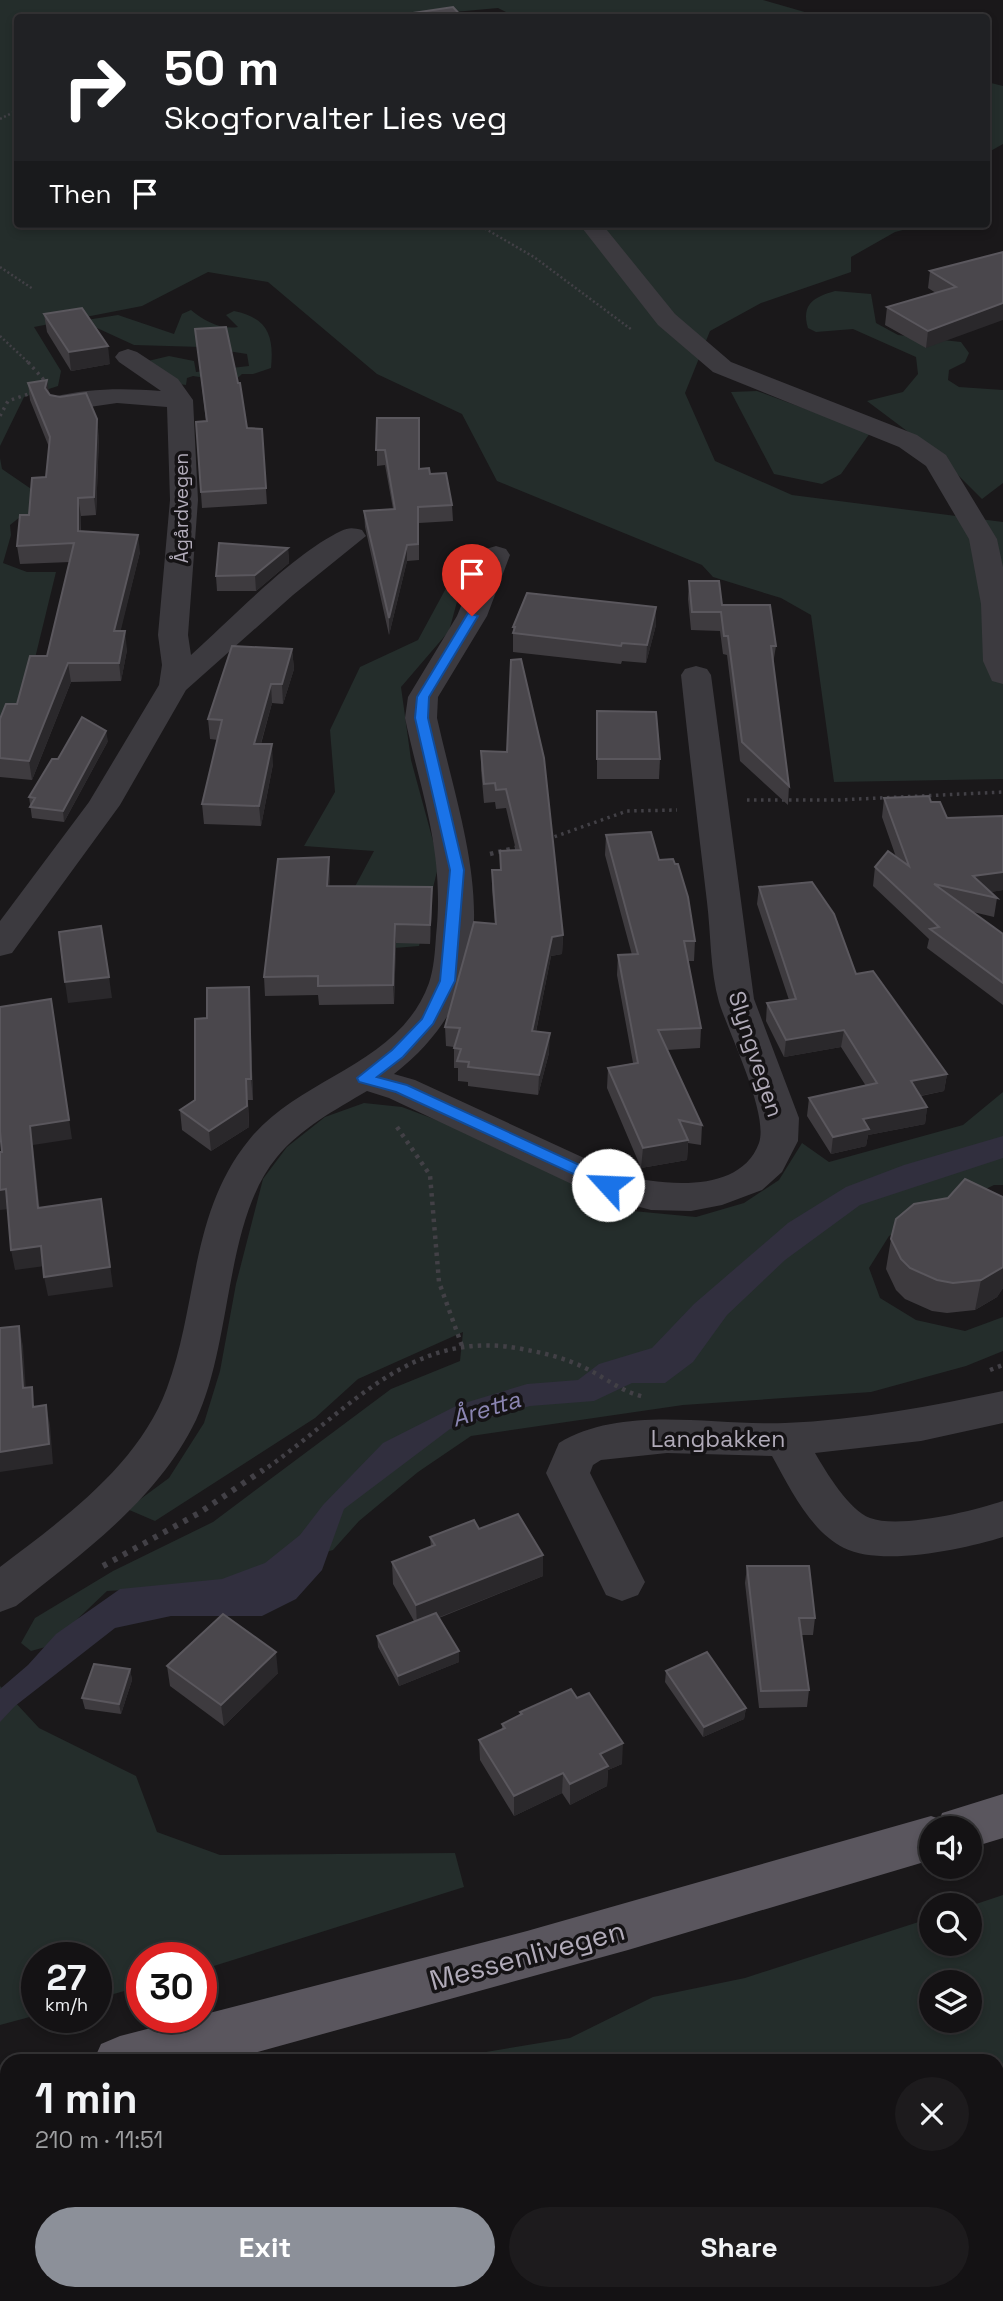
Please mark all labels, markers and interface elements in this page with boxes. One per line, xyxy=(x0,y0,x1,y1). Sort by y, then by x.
text: 50 m xyxy=(164,37,279,99)
icon: right xyxy=(49,42,140,133)
text: Skogforvalter Lies veg xyxy=(164,98,507,138)
icon: arrive xyxy=(126,175,164,213)
text: Then xyxy=(49,177,112,211)
street label: Ågårdvegen xyxy=(169,453,194,563)
pin xyxy=(442,544,502,616)
icon: arrive xyxy=(453,555,491,593)
street label: Slyngvegen xyxy=(722,987,790,1121)
position arrow xyxy=(571,1148,645,1222)
water label: Åretta xyxy=(448,1383,524,1434)
street label: Langbakken xyxy=(651,1424,785,1454)
map controls xyxy=(919,1816,982,2033)
button: sound xyxy=(919,1816,982,1879)
button: search xyxy=(919,1893,982,1956)
street label: Messenlivegen xyxy=(425,1912,629,1998)
speed limit sign: 30 xyxy=(126,1942,217,2033)
text: 27 xyxy=(47,1956,86,2000)
button: layers xyxy=(919,1970,982,2033)
text: km/h xyxy=(45,1993,88,2016)
text: 1 min xyxy=(35,2072,138,2125)
button: close xyxy=(895,2077,969,2151)
text: 210 m · 11:51 xyxy=(35,2125,163,2155)
button: Exit xyxy=(35,2207,495,2287)
button: Share xyxy=(509,2207,969,2287)

